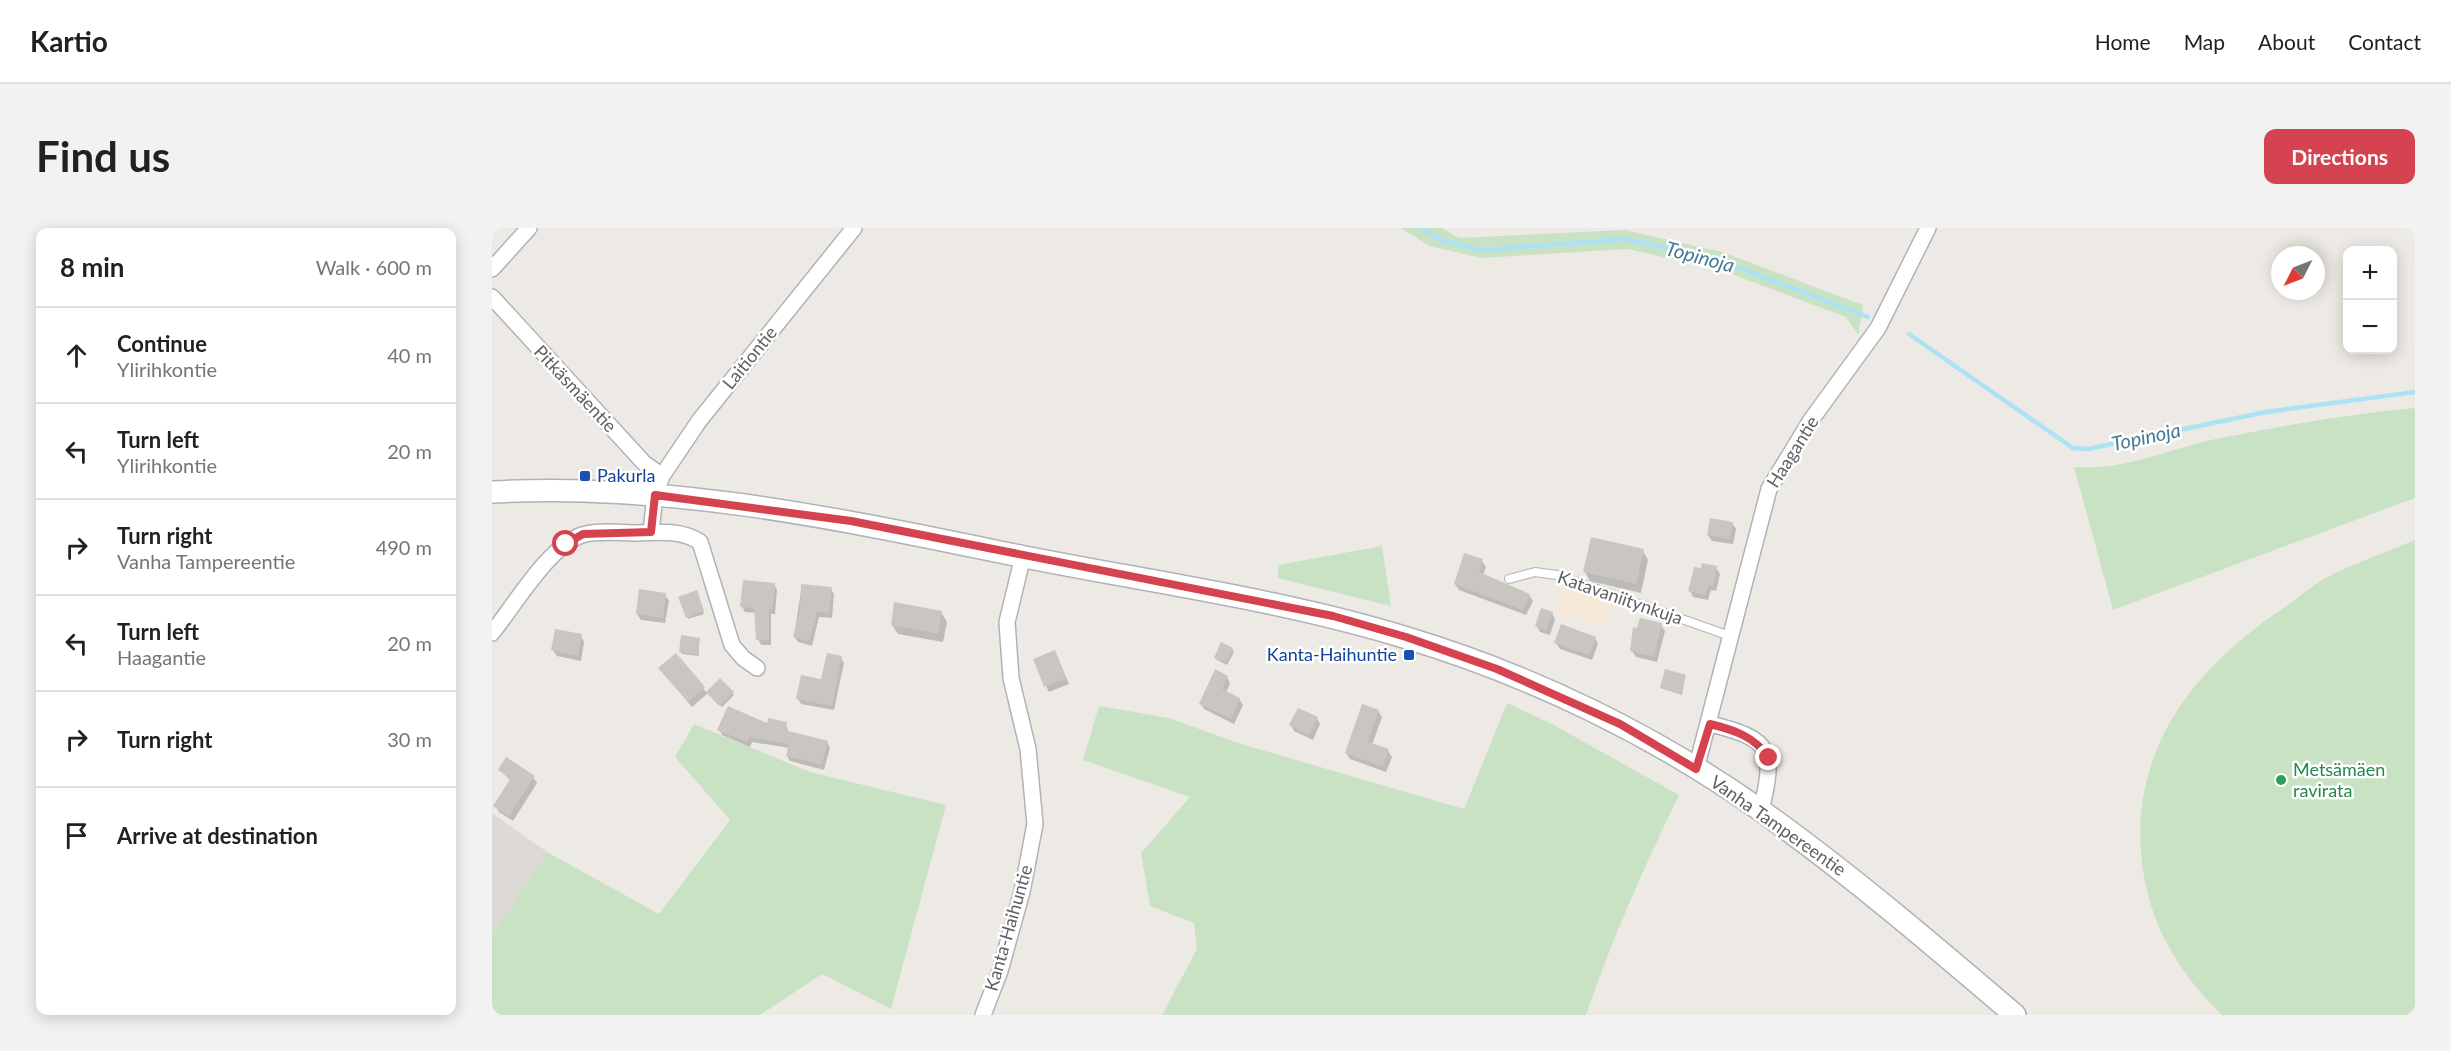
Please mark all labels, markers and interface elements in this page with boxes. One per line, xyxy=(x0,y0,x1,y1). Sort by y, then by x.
text: Kartio xyxy=(30,24,108,58)
text: Home xyxy=(2095,29,2151,54)
text: Map xyxy=(2184,29,2225,54)
text: About xyxy=(2258,29,2315,54)
text: Contact xyxy=(2348,29,2421,54)
button: Directions xyxy=(2264,129,2415,184)
text: Find us xyxy=(36,131,170,181)
water label: Topinoja xyxy=(1663,235,1737,277)
north arrow xyxy=(2271,246,2325,300)
map controls xyxy=(2343,246,2397,354)
button: + xyxy=(2343,246,2397,300)
text: 8 min xyxy=(60,251,124,283)
text: Walk · 600 m xyxy=(316,255,432,279)
button: − xyxy=(2343,300,2397,354)
street label: Laitiontie xyxy=(717,322,781,393)
text: Continue xyxy=(117,330,207,357)
icon: ahead xyxy=(60,339,93,372)
street label: Pitkäsmäentie xyxy=(530,340,622,436)
text: 40 m xyxy=(387,343,432,367)
text: Ylirihkontie xyxy=(117,357,217,381)
street label: Haagantie xyxy=(1762,412,1823,491)
water label: Topinoja xyxy=(2109,417,2183,455)
text: Turn left xyxy=(117,426,199,453)
icon: left xyxy=(60,435,93,468)
text: 20 m xyxy=(387,439,432,463)
text: Ylirihkontie xyxy=(117,453,217,477)
place label: Pakurla xyxy=(597,464,655,486)
marker: Pakurla xyxy=(578,469,592,483)
text: Turn right xyxy=(117,522,212,549)
route start xyxy=(552,530,578,556)
icon: right xyxy=(60,531,93,564)
text: 490 m xyxy=(376,535,432,559)
text: Vanha Tampereentie xyxy=(117,549,295,573)
street label: Katavaniitynkuja xyxy=(1555,565,1686,629)
text: Turn left xyxy=(117,618,199,645)
icon: left xyxy=(60,627,93,660)
text: 20 m xyxy=(387,631,432,655)
place label: Kanta-Haihuntie xyxy=(1267,643,1397,665)
text: Haagantie xyxy=(117,645,206,669)
marker: Kanta-Haihuntie xyxy=(1402,648,1416,662)
icon: right xyxy=(60,723,93,756)
text: Turn right xyxy=(117,726,212,753)
text: 30 m xyxy=(387,727,432,751)
route end xyxy=(1755,744,1781,770)
place label: Metsämäen ravirata xyxy=(2293,758,2385,801)
street label: Vanha Tampereentie xyxy=(1707,770,1851,880)
marker: Metsämäen ravirata xyxy=(2274,773,2288,787)
icon: arrive xyxy=(60,819,93,852)
text: Arrive at destination xyxy=(117,822,318,849)
street label: Kanta-Haihuntie xyxy=(980,862,1037,993)

